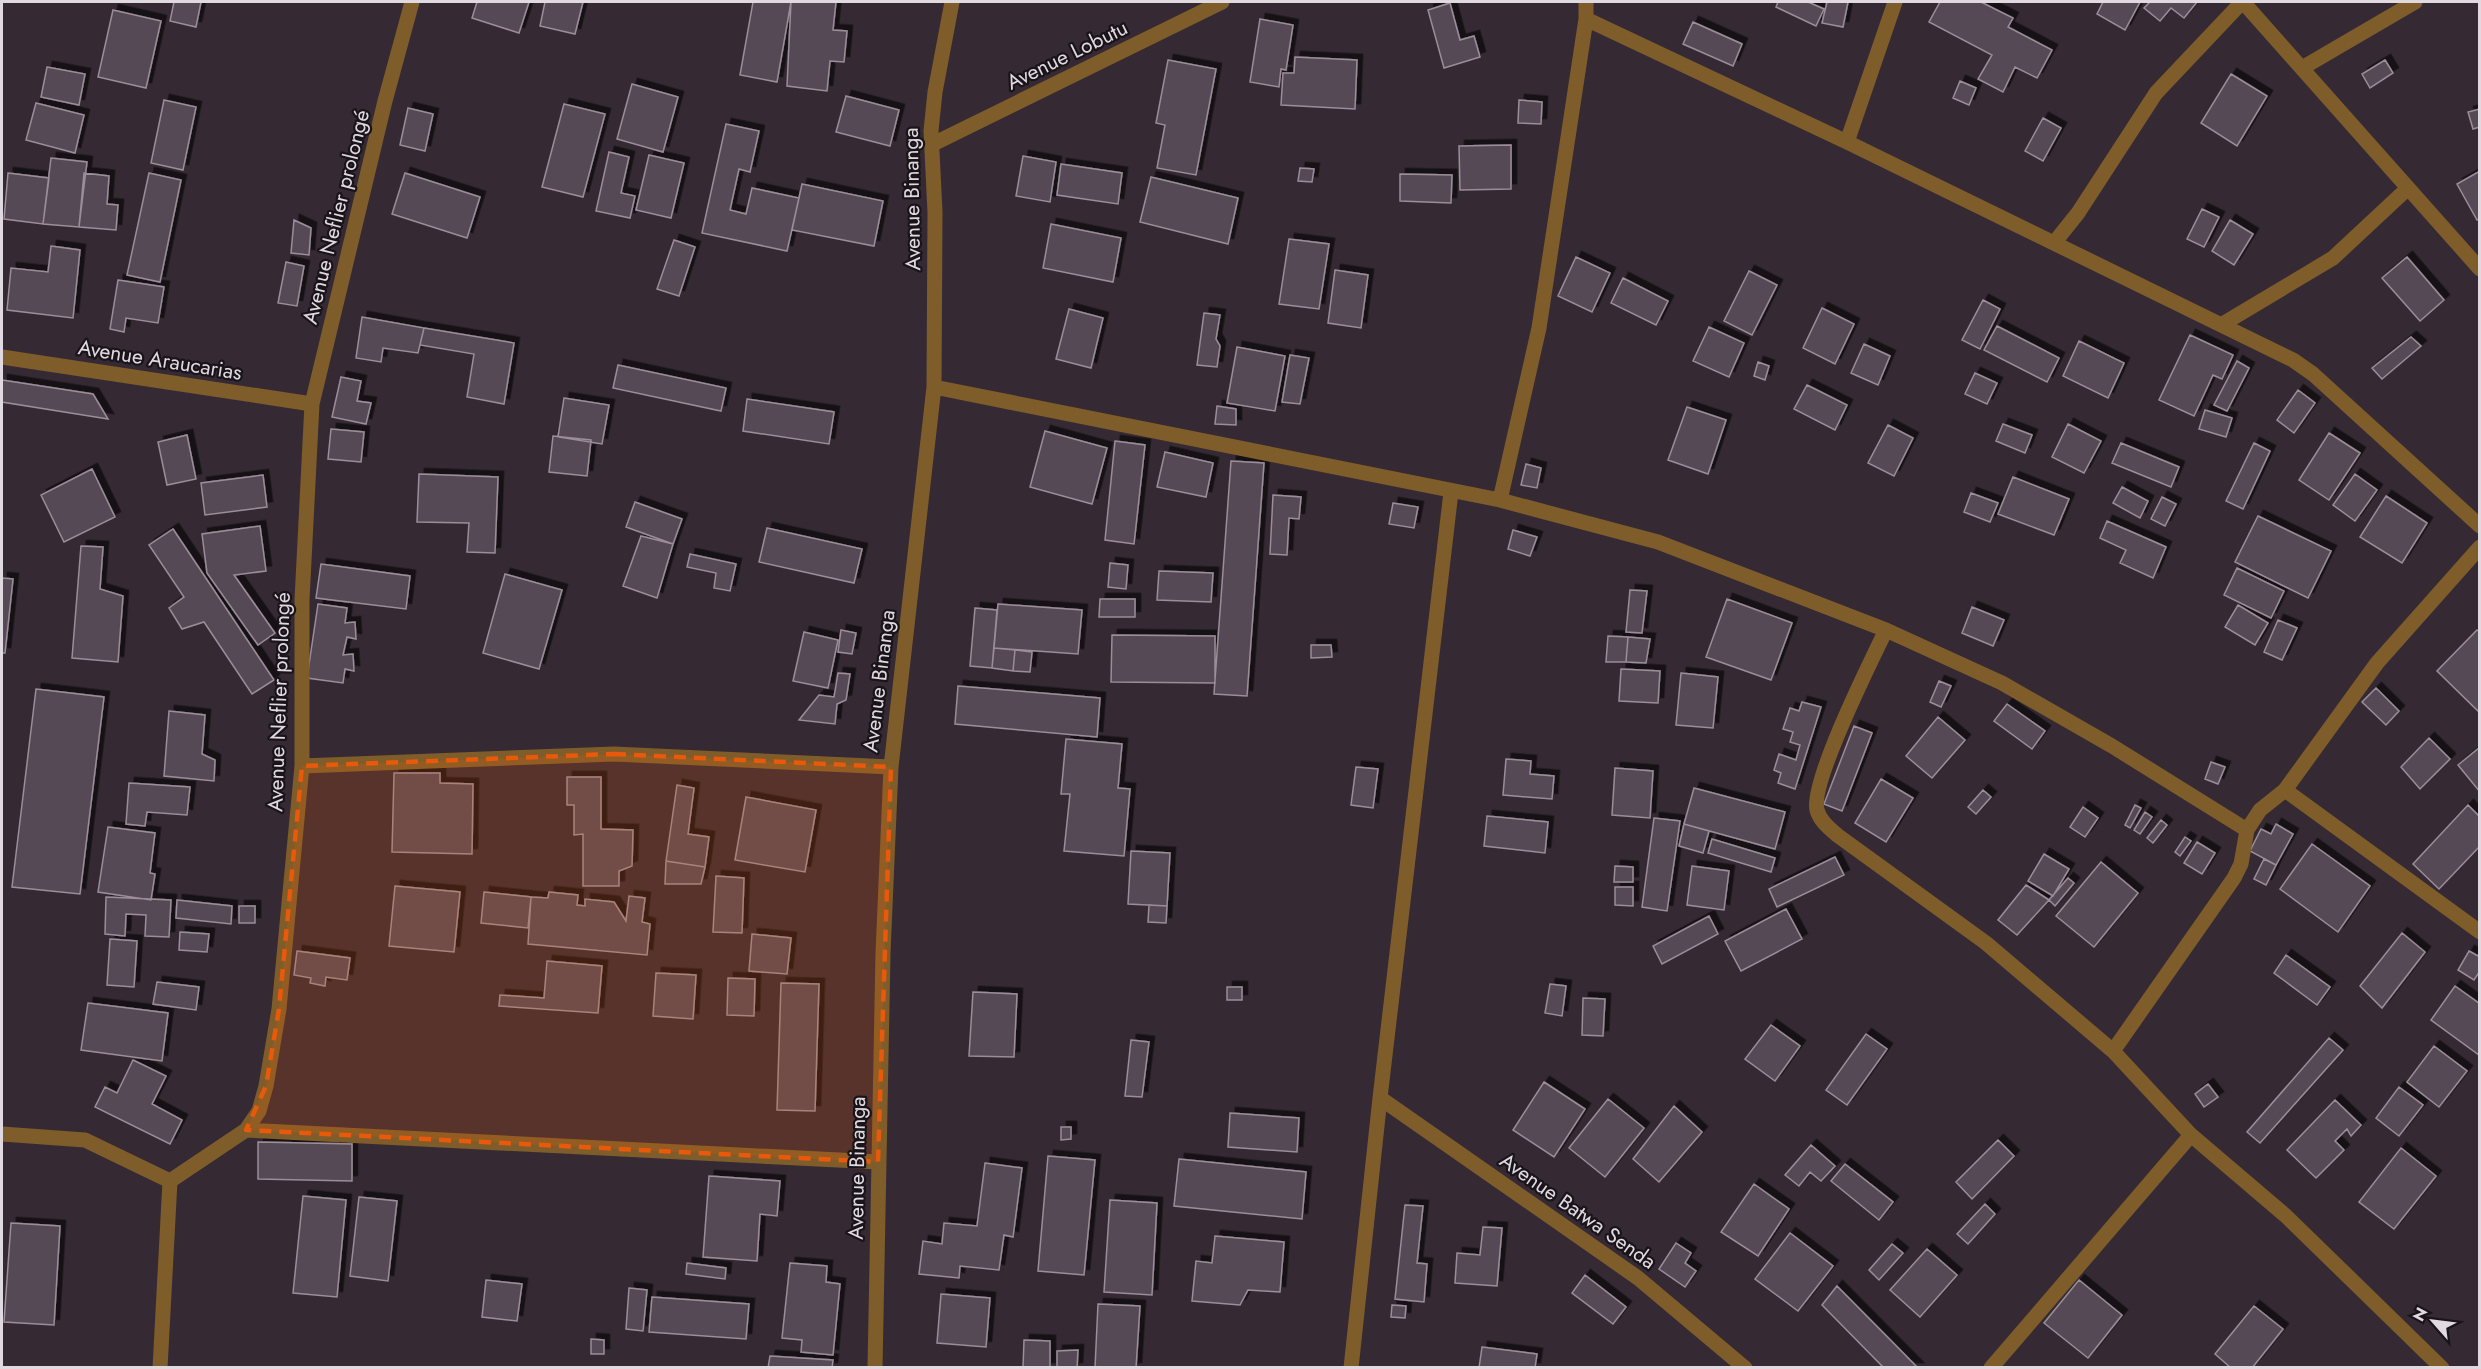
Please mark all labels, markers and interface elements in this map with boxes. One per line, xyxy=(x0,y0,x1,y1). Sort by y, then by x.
street label: Avenue Lobutu xyxy=(1001,13,1133,97)
street label: Avenue Neflier prolongé xyxy=(295,107,377,327)
street label: Avenue Binanga xyxy=(896,127,928,271)
street label: Avenue Araucarias xyxy=(76,332,244,388)
street label: Avenue Neflier prolongé xyxy=(260,591,298,812)
street label: Avenue Binanga xyxy=(855,608,903,754)
street label: Avenue Binanga xyxy=(841,1096,873,1240)
street label: Avenue Batwa Senda xyxy=(1494,1146,1662,1276)
north arrow xyxy=(2403,1291,2463,1351)
text: N xyxy=(2407,1303,2433,1325)

